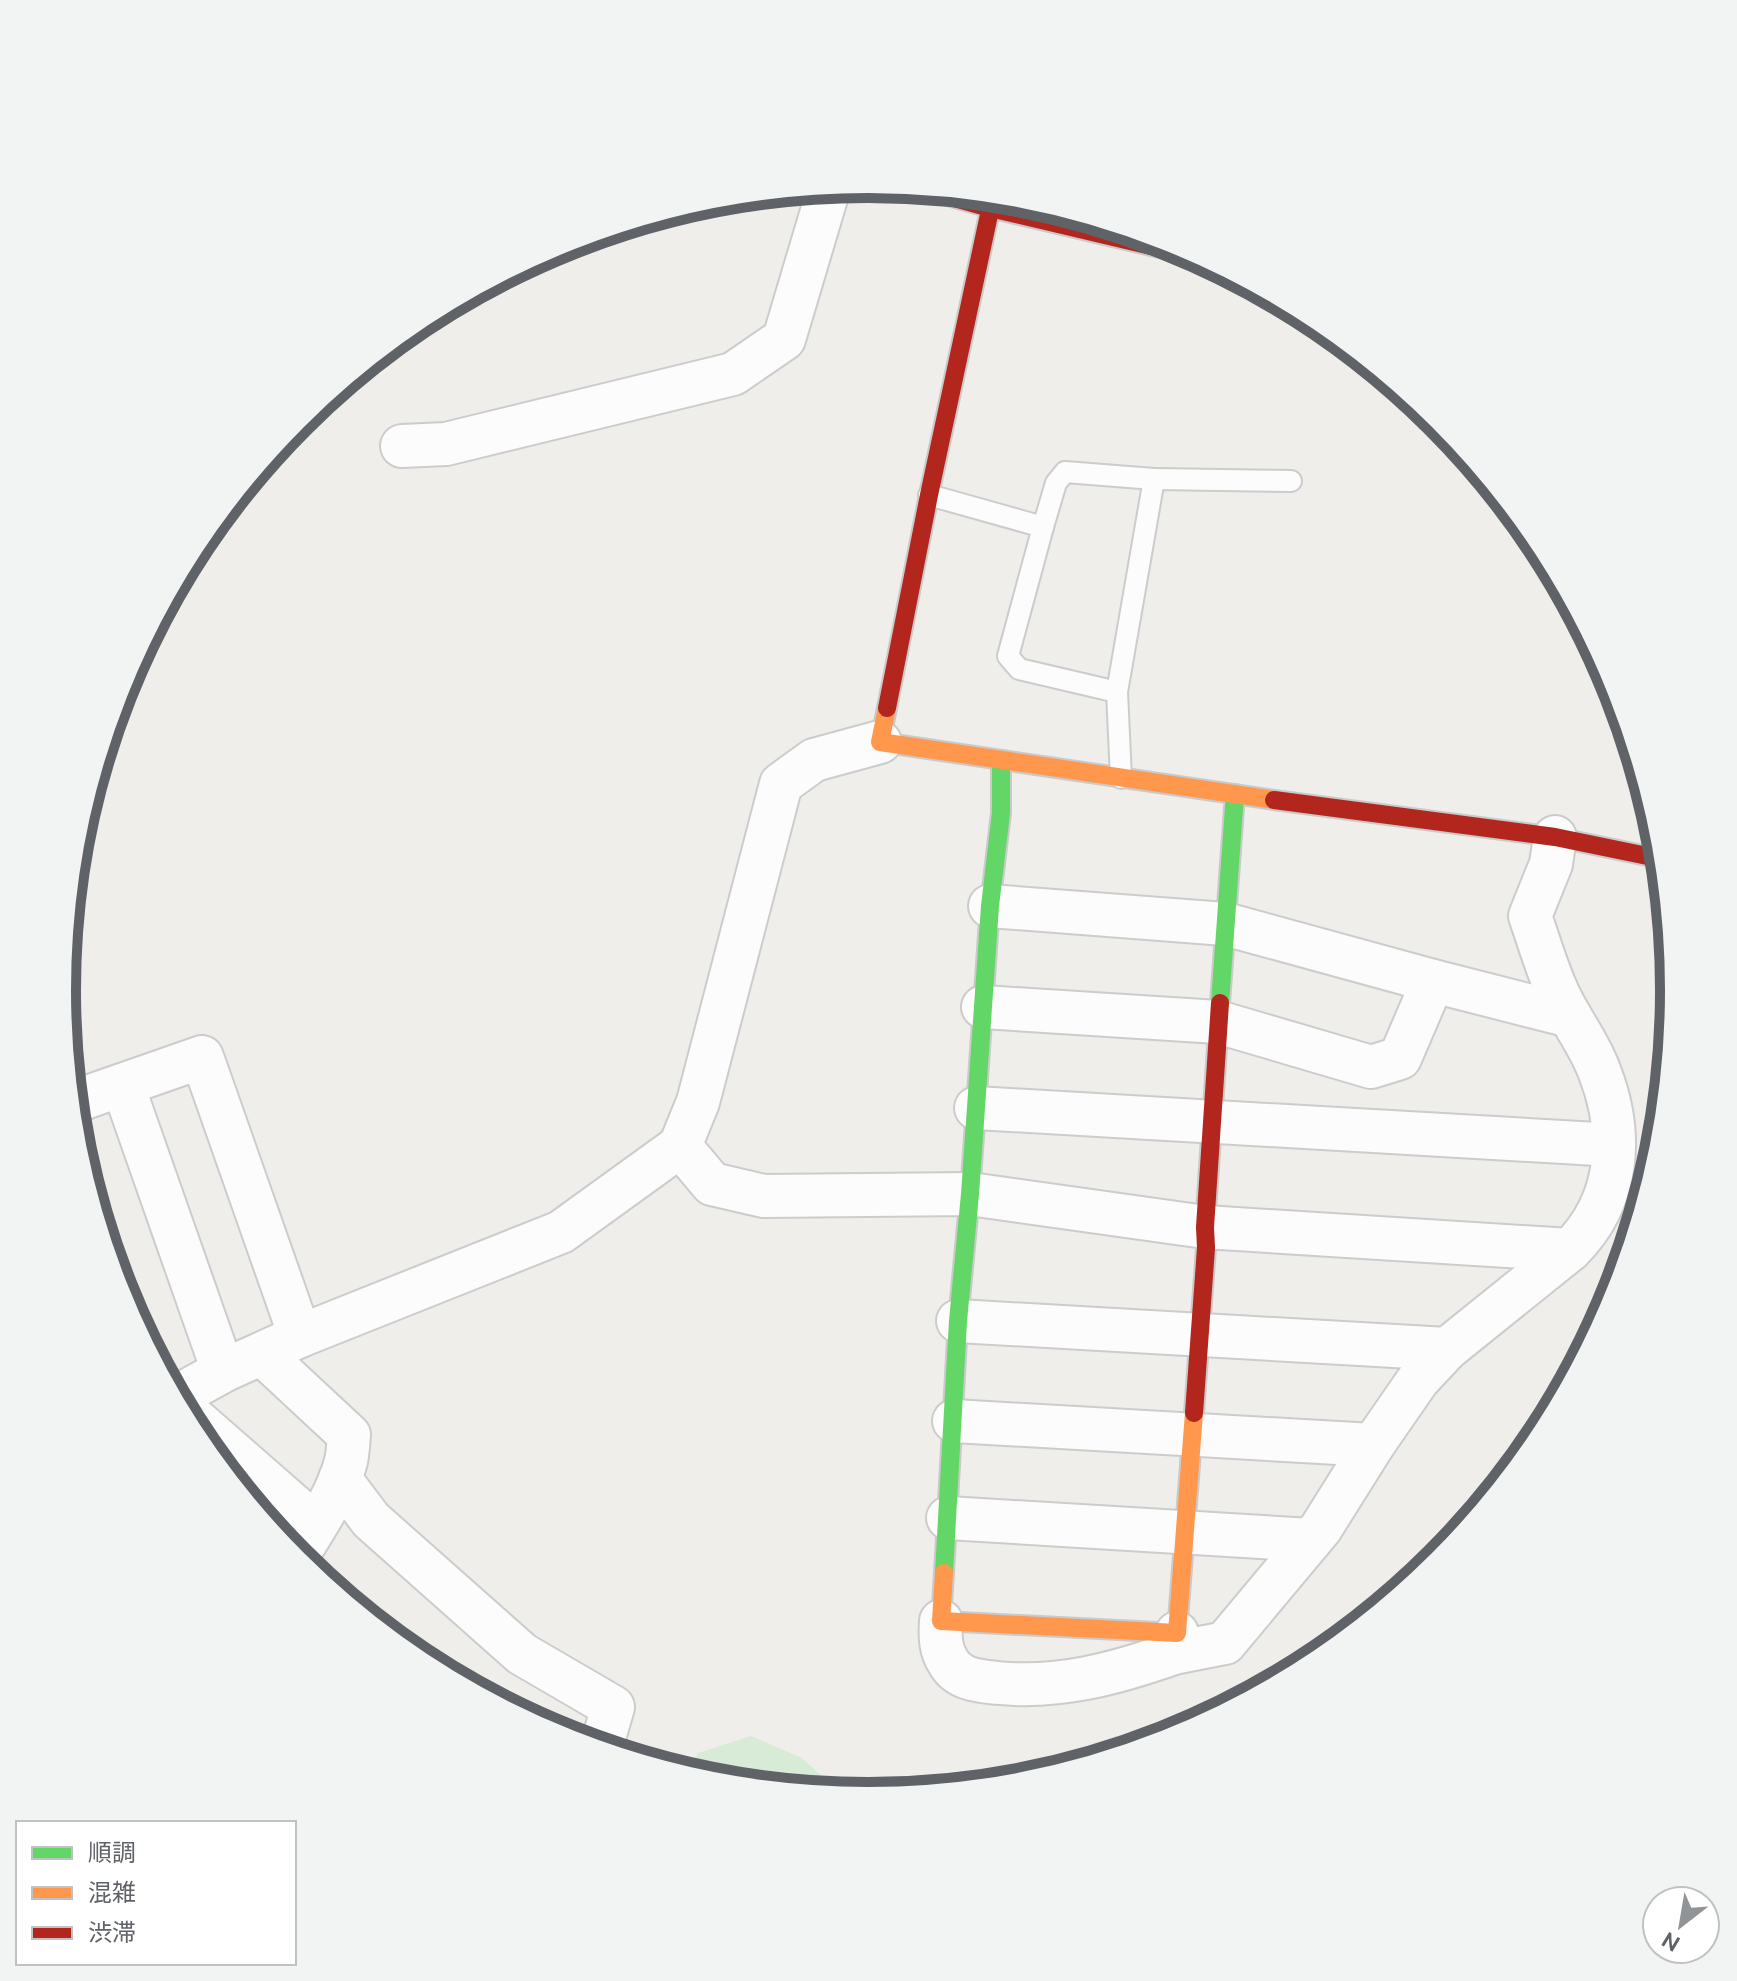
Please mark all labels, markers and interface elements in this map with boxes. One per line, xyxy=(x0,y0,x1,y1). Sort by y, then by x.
legend xyxy=(16,1821,296,1965)
text: 順調 xyxy=(88,1839,136,1866)
text: 混雑 xyxy=(88,1879,136,1906)
north arrow xyxy=(1641,1885,1721,1965)
text: 渋滞 xyxy=(88,1919,136,1946)
text: N xyxy=(1657,1928,1684,1958)

